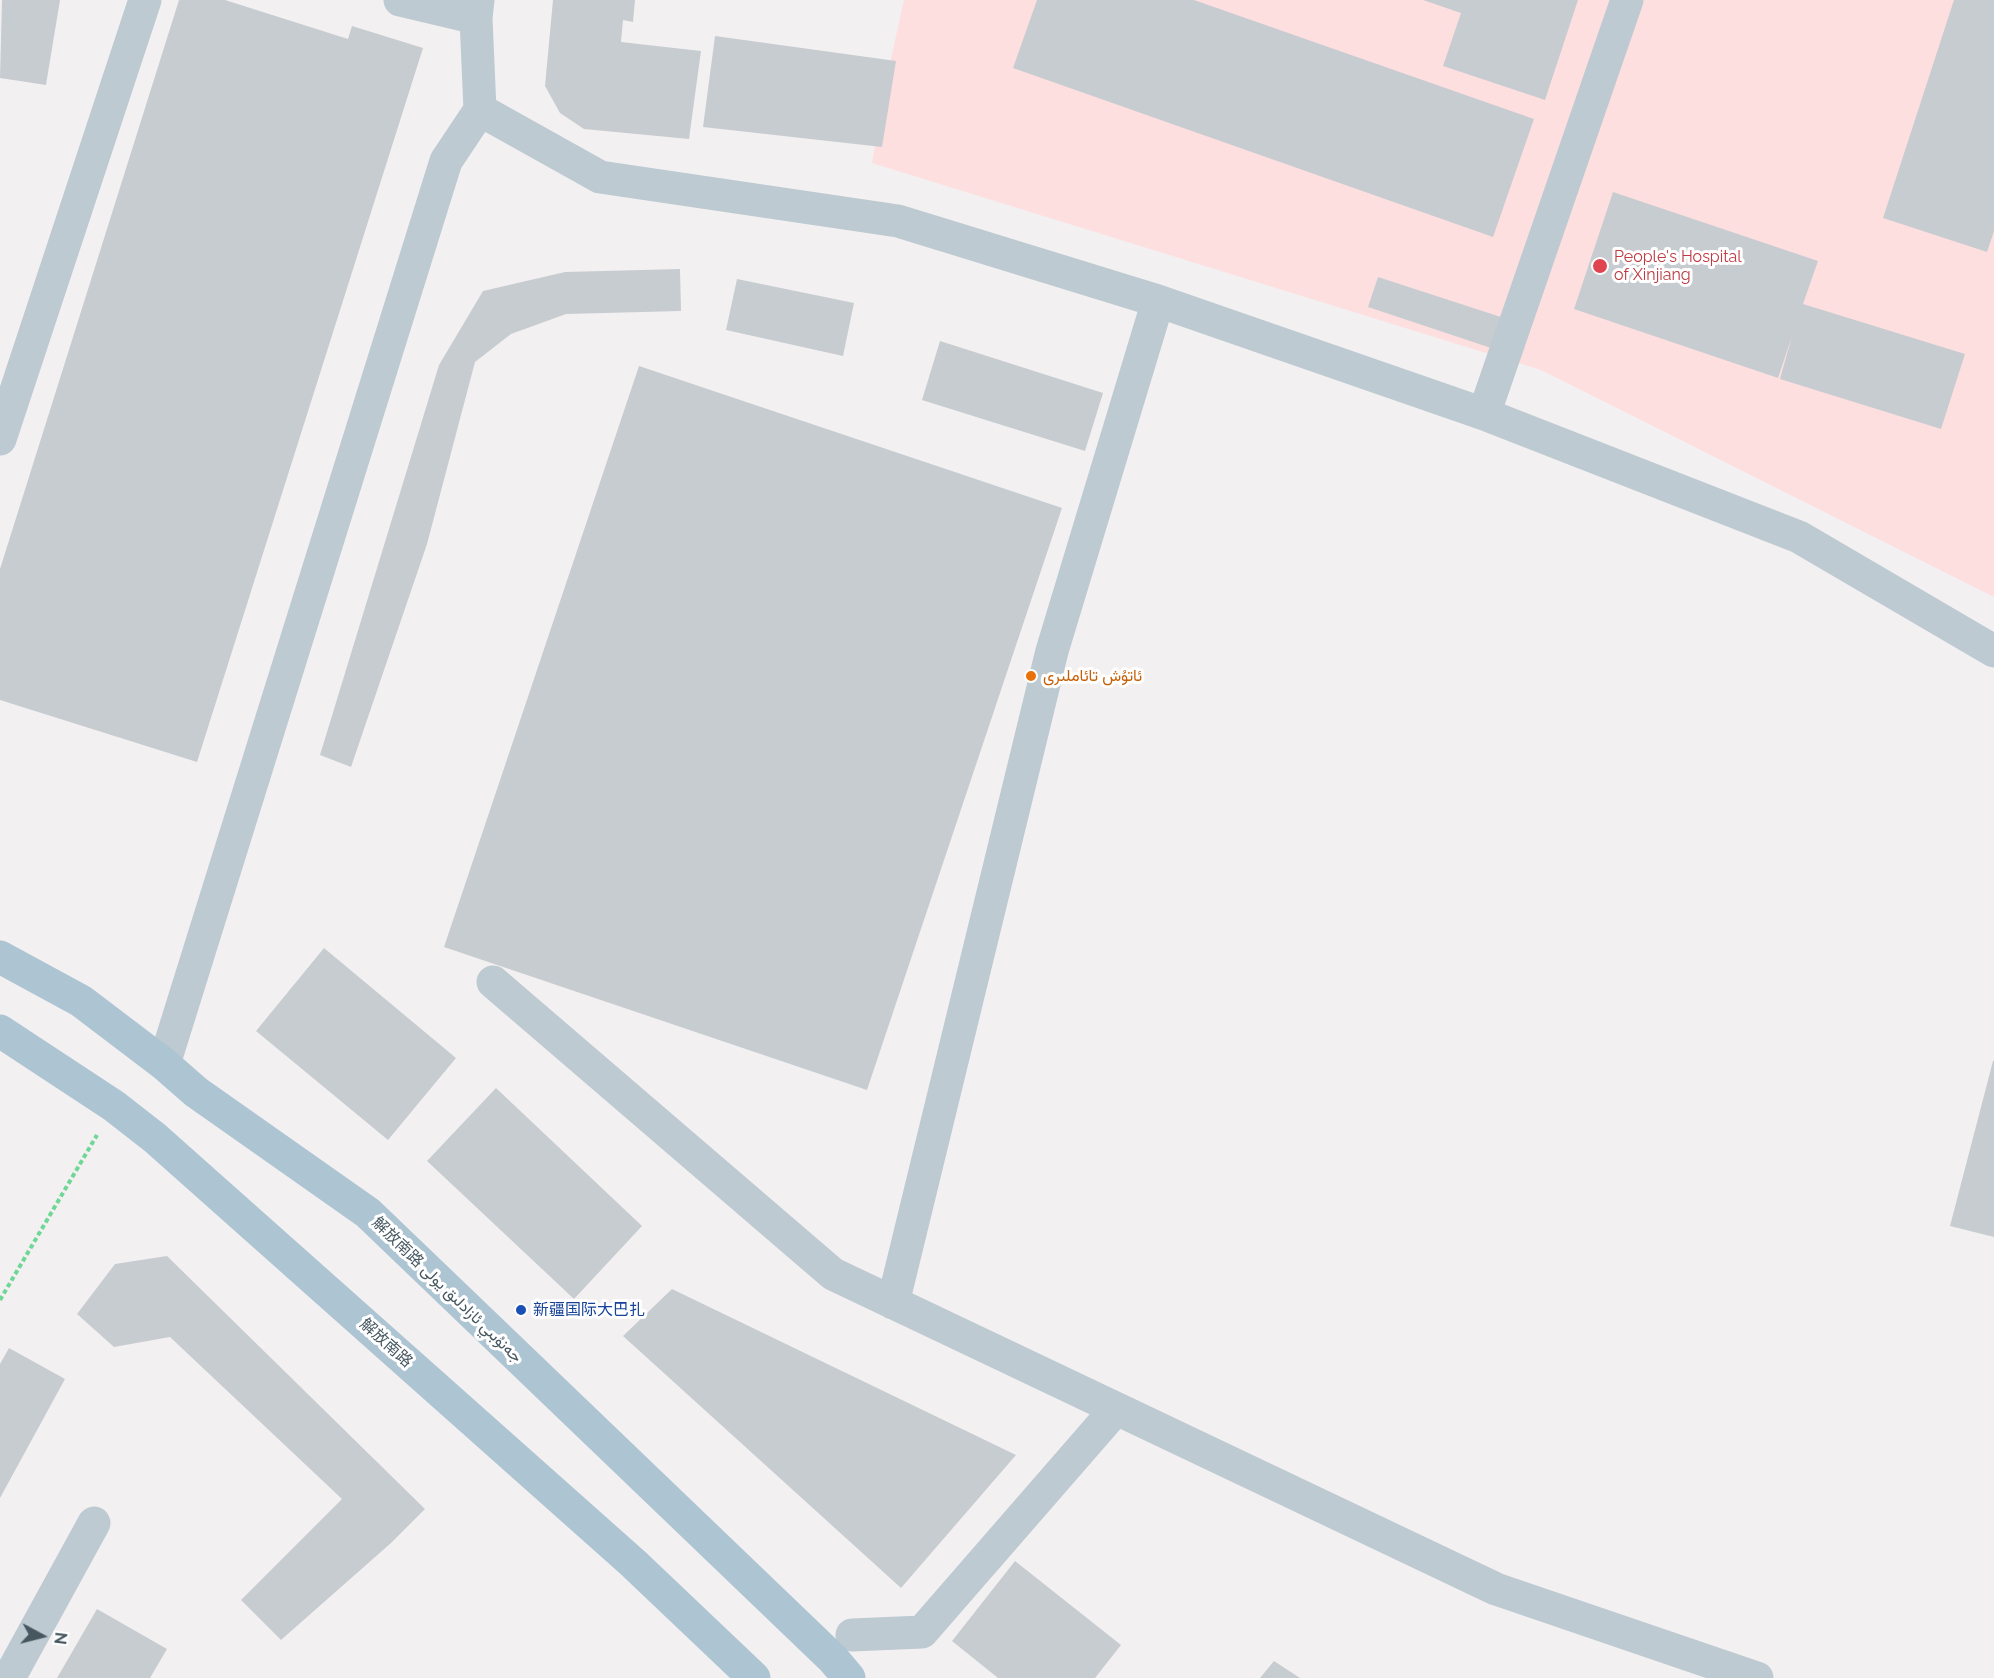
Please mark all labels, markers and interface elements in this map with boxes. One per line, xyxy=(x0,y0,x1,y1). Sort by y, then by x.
place label: People's Hospital of Xinjiang xyxy=(1614,247,1742,285)
marker: People's Hospital of Xinjiang xyxy=(1591,257,1609,275)
place label: ئاتۇش تائاملىرى xyxy=(1043,666,1142,686)
marker: ئاتۇش تائاملىرى xyxy=(1024,669,1038,683)
street label: 解放南路 جەنۇبىي ئازادلىق يولى xyxy=(368,1213,526,1367)
place label: 新疆国际大巴扎 xyxy=(533,1300,645,1320)
marker: 新疆国际大巴扎 xyxy=(514,1303,528,1317)
street label: 解放南路 xyxy=(356,1314,416,1372)
north arrow xyxy=(12,1606,72,1666)
text: N xyxy=(50,1631,71,1645)

